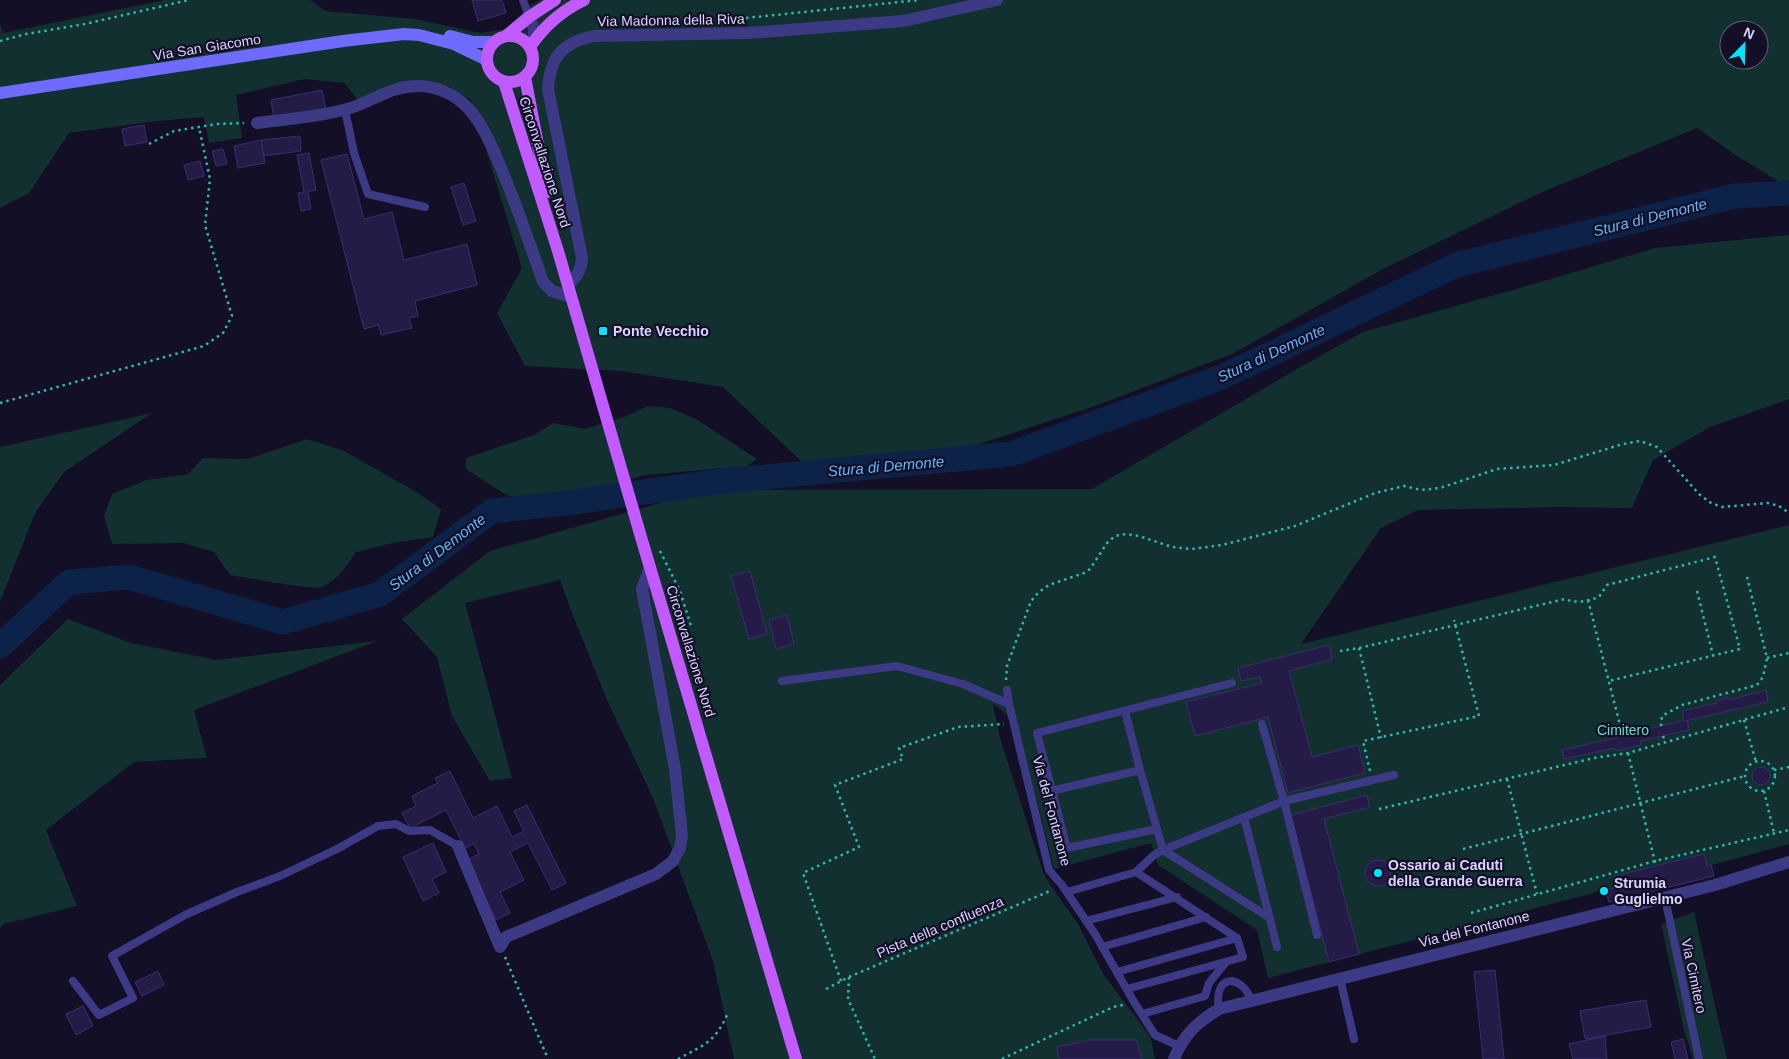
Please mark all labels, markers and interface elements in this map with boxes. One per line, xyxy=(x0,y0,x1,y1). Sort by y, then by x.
street label: Via Madonna della Riva xyxy=(597,11,745,29)
north arrow xyxy=(1719,20,1769,70)
text: N xyxy=(1741,24,1757,42)
street label: Via San Giacomo xyxy=(152,31,262,63)
street label: Circonvallazione Nord xyxy=(516,94,574,230)
water label: Stura di Demonte xyxy=(1591,195,1709,239)
water label: Stura di Demonte xyxy=(1215,321,1327,385)
place label: Ponte Vecchio xyxy=(613,323,709,339)
marker: Ponte Vecchio xyxy=(597,325,609,337)
water label: Stura di Demonte xyxy=(827,452,945,480)
water label: Stura di Demonte xyxy=(385,510,489,594)
street label: Circonvallazione Nord xyxy=(663,583,719,719)
park label: Cimitero xyxy=(1597,722,1649,738)
street label: Via del Fontanone xyxy=(1030,754,1074,868)
place label: Ossario ai Caduti della Grande Guerra xyxy=(1388,857,1523,889)
marker: Ossario ai Caduti della Grande Guerra xyxy=(1372,867,1384,879)
place label: Strumia Guglielmo xyxy=(1614,875,1682,907)
marker: Strumia Guglielmo xyxy=(1598,885,1610,897)
street label: Pista della confluenza xyxy=(874,893,1006,961)
street label: Via del Fontanone xyxy=(1417,907,1531,950)
street label: Via Cimitero xyxy=(1678,937,1710,1015)

